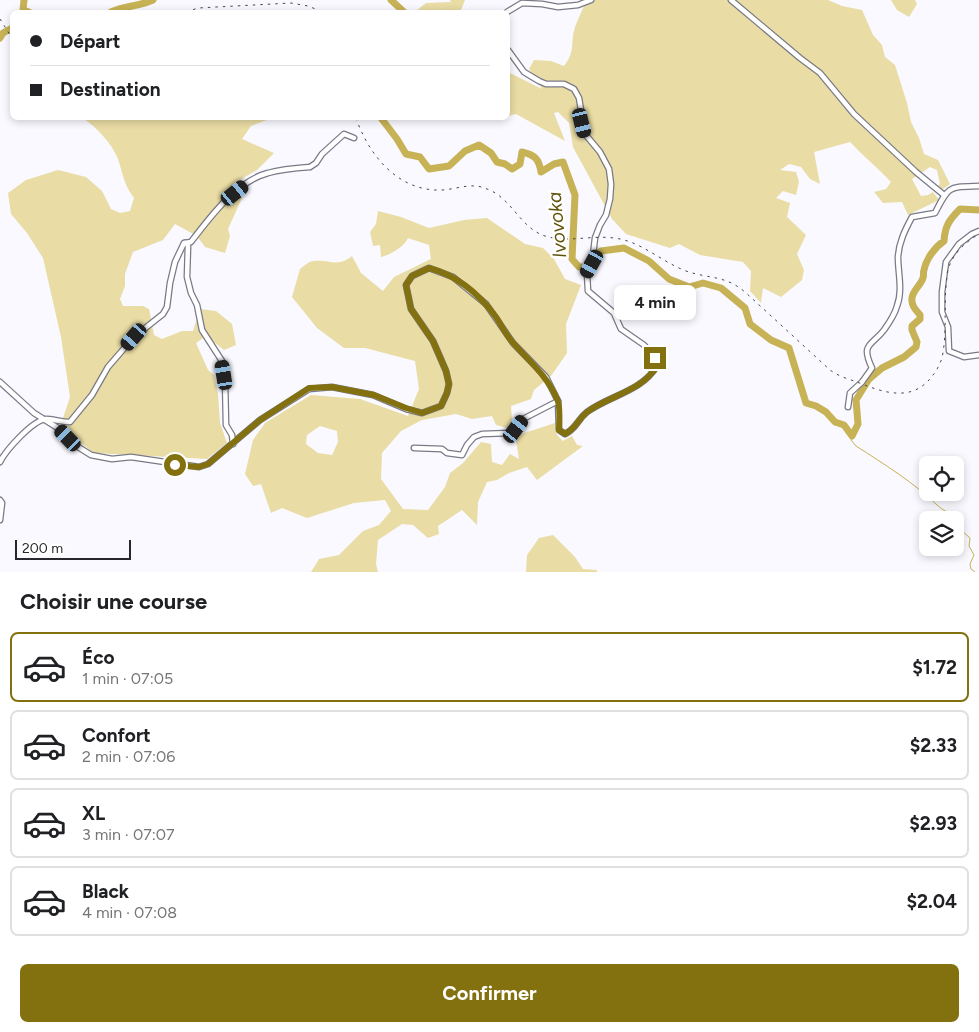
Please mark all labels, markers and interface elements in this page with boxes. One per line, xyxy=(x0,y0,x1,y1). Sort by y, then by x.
text: Départ xyxy=(60,30,120,53)
text: Destination xyxy=(60,78,161,101)
car xyxy=(571,107,592,139)
car xyxy=(218,178,251,208)
water label: Ivovoka xyxy=(543,191,571,259)
car xyxy=(578,247,605,281)
callout: 4 min xyxy=(614,286,696,320)
text: 4 min xyxy=(634,293,676,312)
car xyxy=(118,321,149,353)
route end xyxy=(644,347,666,369)
car xyxy=(214,359,233,391)
car xyxy=(500,413,531,445)
car xyxy=(52,422,83,454)
route start xyxy=(164,454,186,476)
map controls xyxy=(919,456,964,556)
button: locate xyxy=(919,456,964,501)
button: layers xyxy=(919,511,964,556)
scale bar xyxy=(15,537,131,560)
text: 200 m xyxy=(22,540,63,557)
text: Choisir une course xyxy=(20,588,207,615)
icon: car xyxy=(22,645,67,690)
text: Éco xyxy=(82,646,115,669)
text: $1.72 xyxy=(912,656,957,679)
text: 1 min · 07:05 xyxy=(82,669,173,688)
icon: car xyxy=(22,723,67,768)
text: Confort xyxy=(82,724,151,747)
text: $2.33 xyxy=(910,734,957,757)
text: 2 min · 07:06 xyxy=(82,747,175,766)
icon: car xyxy=(22,801,67,846)
text: XL xyxy=(82,802,105,825)
text: $2.93 xyxy=(909,812,957,835)
text: 3 min · 07:07 xyxy=(82,825,175,844)
icon: car xyxy=(22,879,67,924)
text: Black xyxy=(82,880,129,903)
text: $2.04 xyxy=(906,890,957,913)
text: 4 min · 07:08 xyxy=(82,903,177,922)
button: Confirmer xyxy=(20,964,959,1022)

